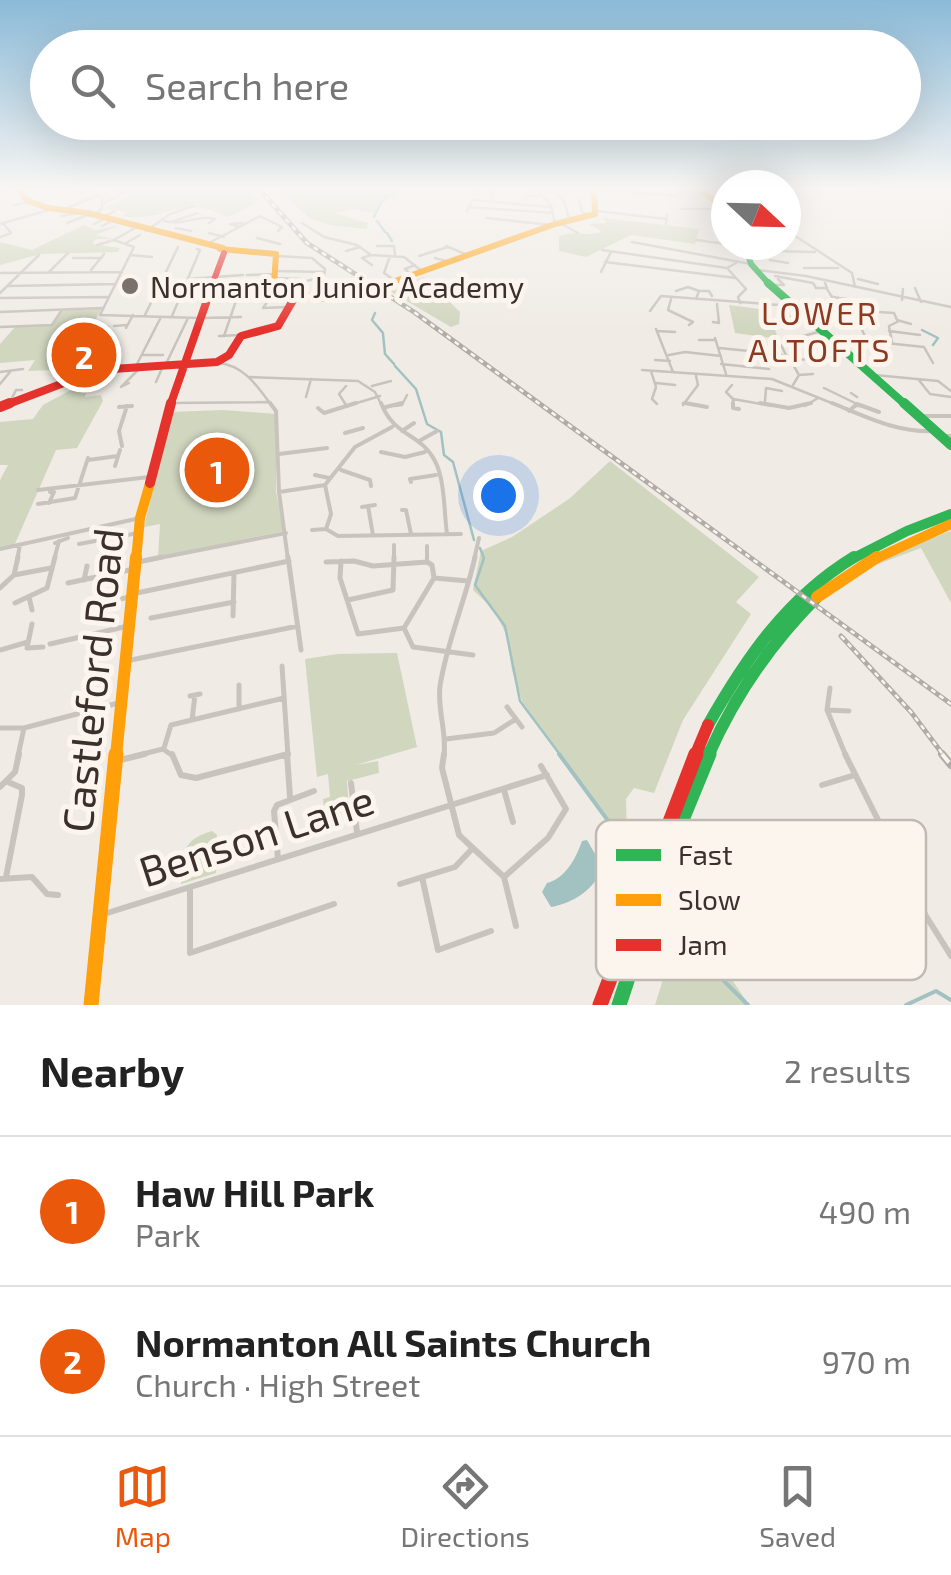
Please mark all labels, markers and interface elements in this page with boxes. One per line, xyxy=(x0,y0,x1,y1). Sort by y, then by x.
search box xyxy=(30,30,921,140)
icon: search xyxy=(65,58,120,113)
text: Search here xyxy=(145,62,349,108)
north arrow xyxy=(711,170,801,260)
place label: Normanton Junior Academy xyxy=(150,268,524,304)
marker: Normanton Junior Academy xyxy=(119,275,141,297)
district label: LOWER ALTOFTS xyxy=(748,293,892,368)
pin: 2 xyxy=(52,318,116,392)
pin: 1 xyxy=(184,432,250,508)
your location xyxy=(473,470,524,521)
street label: Castleford Road xyxy=(50,526,132,834)
street label: Benson Lane xyxy=(132,773,380,895)
legend xyxy=(596,820,926,980)
text: Fast xyxy=(678,837,733,871)
text: Slow xyxy=(678,882,741,916)
text: Jam xyxy=(678,927,727,961)
text: Nearby xyxy=(40,1045,184,1095)
text: 2 results xyxy=(784,1051,911,1089)
text: Haw Hill Park xyxy=(135,1169,374,1215)
text: 1 xyxy=(66,1192,79,1230)
text: 490 m xyxy=(819,1192,911,1230)
text: Park xyxy=(135,1215,200,1253)
text: Normanton All Saints Church xyxy=(135,1319,651,1365)
text: 2 xyxy=(63,1342,82,1380)
text: 970 m xyxy=(822,1342,911,1380)
text: Church · High Street xyxy=(135,1365,420,1403)
tab: Map xyxy=(115,1459,171,1553)
tab: Directions xyxy=(401,1459,530,1553)
tab: Saved xyxy=(759,1459,836,1553)

